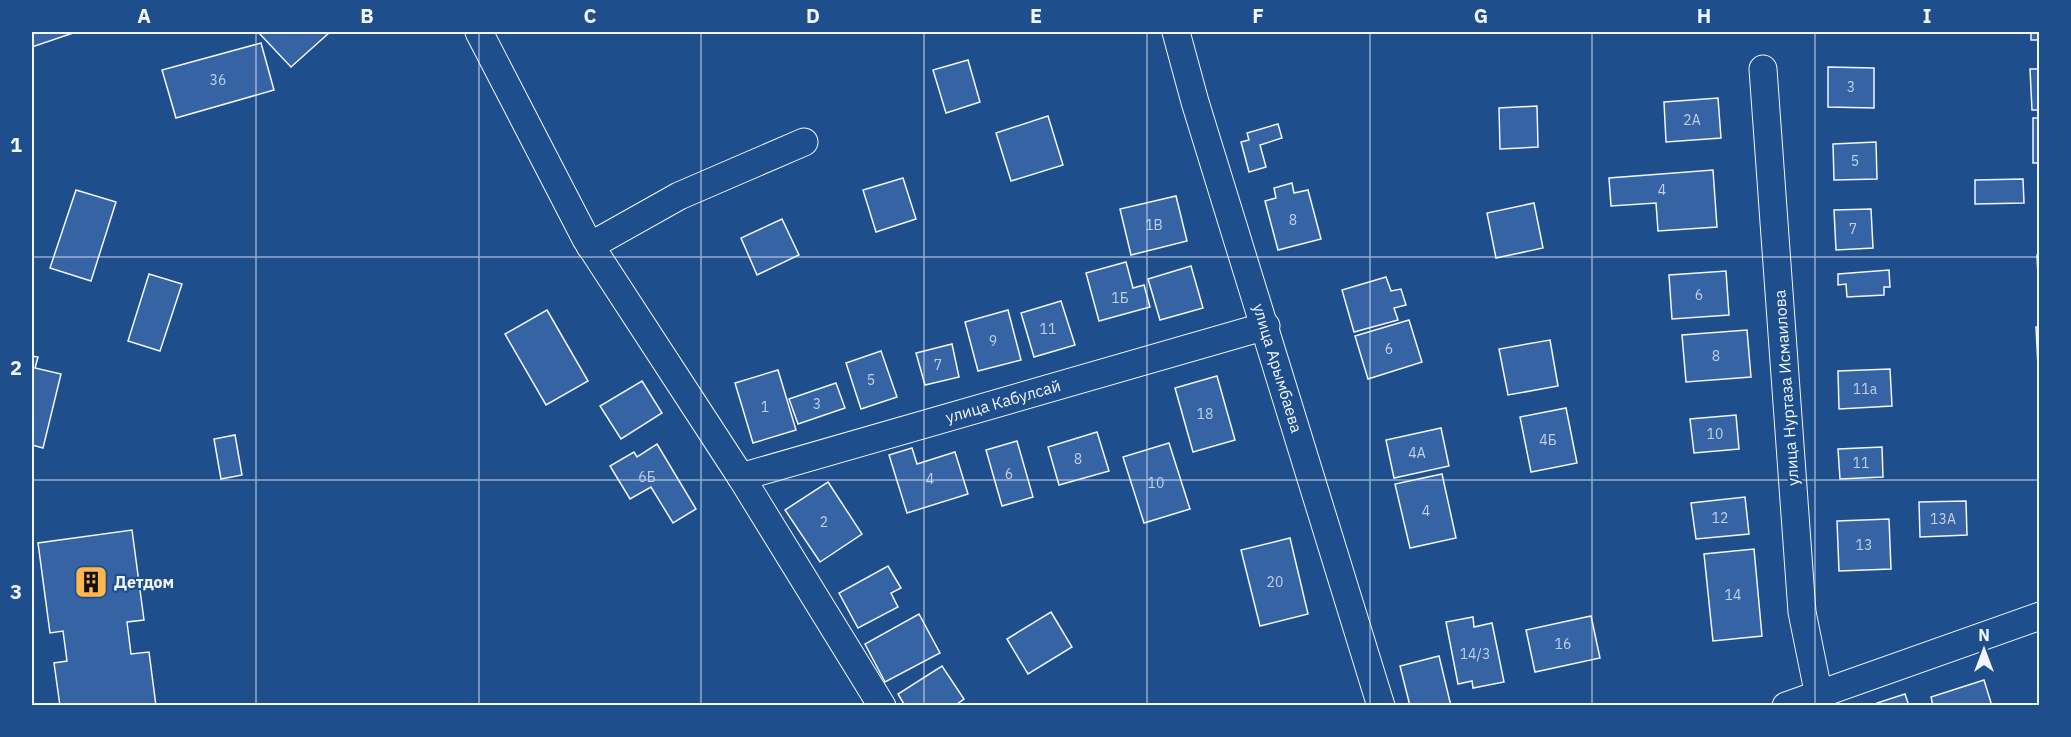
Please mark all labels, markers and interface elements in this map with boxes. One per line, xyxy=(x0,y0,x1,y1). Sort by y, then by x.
text: A xyxy=(137,2,151,29)
text: B xyxy=(360,2,374,29)
text: C xyxy=(583,2,597,29)
text: D xyxy=(806,2,820,29)
text: E xyxy=(1030,2,1042,29)
text: F xyxy=(1252,2,1264,29)
text: G xyxy=(1474,2,1488,29)
text: H xyxy=(1697,2,1711,29)
text: I xyxy=(1923,2,1931,29)
house number: 36 xyxy=(210,71,226,89)
house number: 3 xyxy=(1847,78,1855,96)
house number: 2А xyxy=(1683,111,1701,129)
text: 1 xyxy=(10,131,22,158)
house number: 5 xyxy=(1851,152,1859,170)
house number: 4 xyxy=(1658,181,1666,199)
house number: 8 xyxy=(1289,211,1297,229)
house number: 1В xyxy=(1145,216,1163,234)
house number: 7 xyxy=(1849,220,1857,238)
house number: 6 xyxy=(1695,286,1703,304)
house number: 1Б xyxy=(1111,289,1129,307)
street label: улица Нуртаза Исмаилова xyxy=(1769,289,1803,487)
street label: улица Арымбаева xyxy=(1249,301,1307,435)
house number: 11 xyxy=(1040,320,1056,338)
house number: 9 xyxy=(989,332,997,350)
house number: 6 xyxy=(1385,340,1393,358)
house number: 8 xyxy=(1712,347,1720,365)
text: 2 xyxy=(10,354,22,381)
house number: 7 xyxy=(934,356,942,374)
house number: 5 xyxy=(867,371,875,389)
street label: улица Кабулсай xyxy=(943,375,1063,427)
house number: 11а xyxy=(1853,380,1878,398)
house number: 3 xyxy=(813,395,821,413)
house number: 1 xyxy=(761,398,769,416)
house number: 18 xyxy=(1197,405,1213,423)
house number: 10 xyxy=(1707,425,1723,443)
house number: 4Б xyxy=(1539,431,1557,449)
house number: 4А xyxy=(1408,444,1426,462)
house number: 8 xyxy=(1074,450,1082,468)
house number: 11 xyxy=(1853,454,1869,472)
house number: 6 xyxy=(1005,465,1013,483)
house number: 6Б xyxy=(638,468,656,486)
house number: 4 xyxy=(926,470,934,488)
house number: 10 xyxy=(1148,474,1164,492)
house number: 4 xyxy=(1422,502,1430,520)
house number: 12 xyxy=(1712,509,1728,527)
house number: 13А xyxy=(1930,510,1956,528)
house number: 2 xyxy=(820,513,828,531)
house number: 13 xyxy=(1856,536,1872,554)
building icon: Детдом xyxy=(73,564,109,600)
place label: Детдом xyxy=(114,572,174,592)
house number: 20 xyxy=(1267,573,1283,591)
text: 3 xyxy=(10,578,22,605)
house number: 14 xyxy=(1725,586,1741,604)
north arrow xyxy=(1954,620,2014,680)
text: N xyxy=(1978,625,1990,645)
house number: 16 xyxy=(1555,635,1571,653)
house number: 14/3 xyxy=(1460,645,1490,663)

